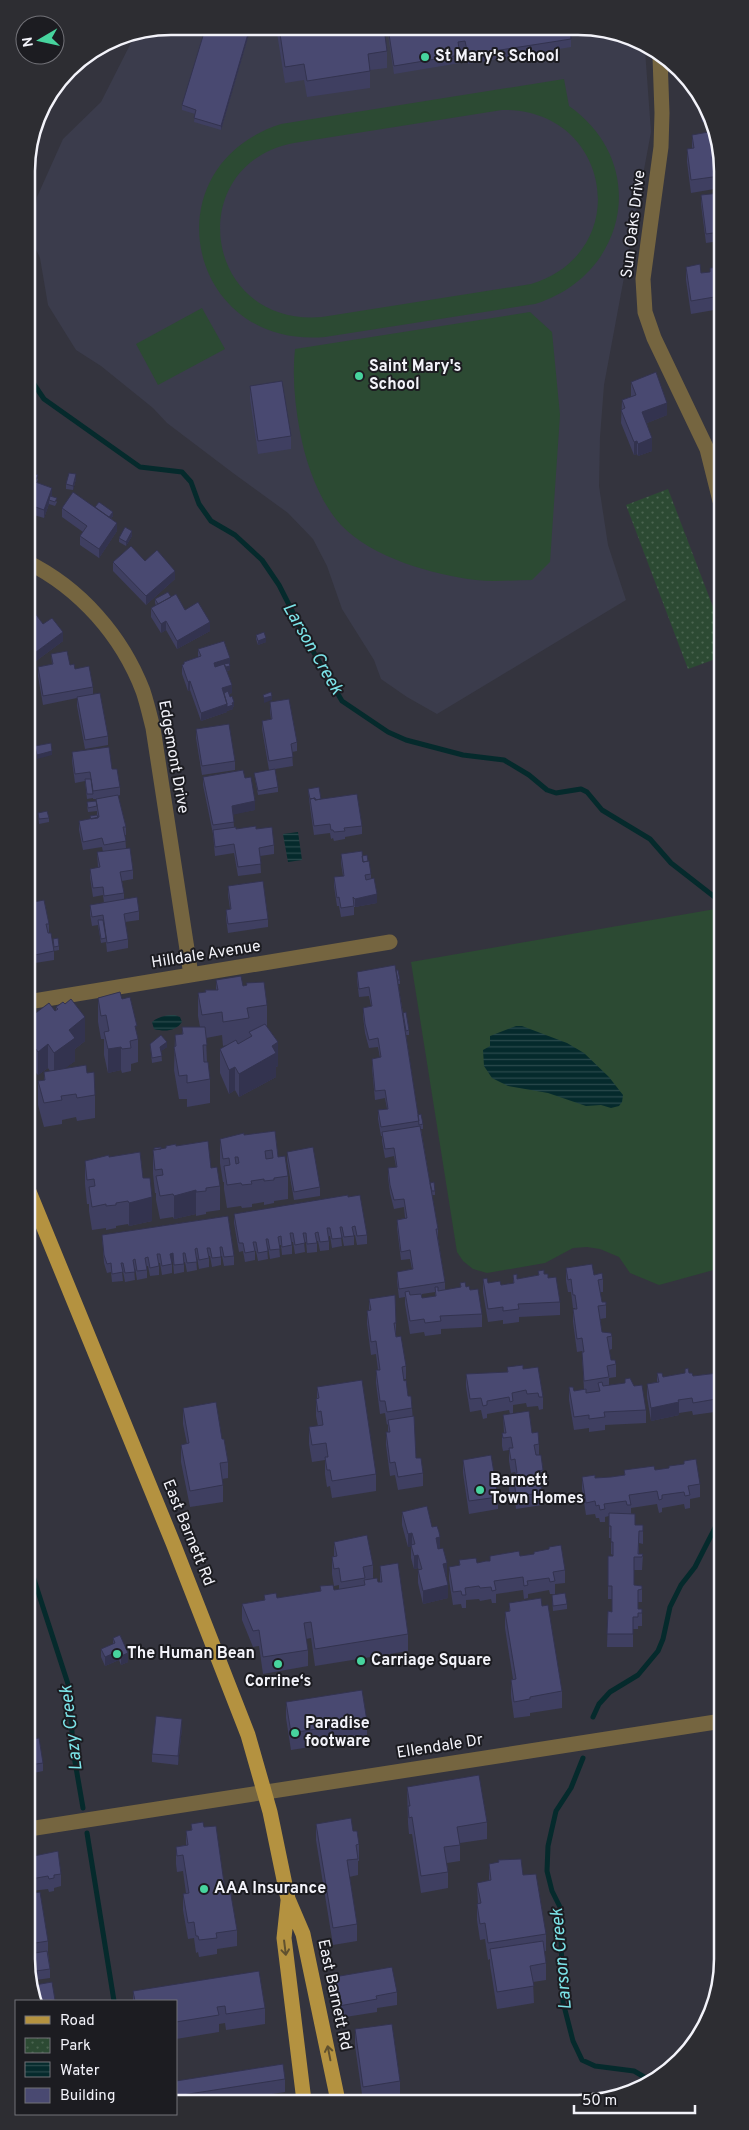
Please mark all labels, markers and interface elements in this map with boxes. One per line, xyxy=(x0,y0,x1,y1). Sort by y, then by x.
north arrow xyxy=(15,15,65,65)
text: N xyxy=(19,35,38,48)
place label: St Mary's School xyxy=(435,47,559,67)
marker: St Mary's School xyxy=(419,51,431,63)
street label: Sun Oaks Drive xyxy=(617,169,651,279)
place label: Saint Mary's School xyxy=(369,357,462,395)
marker: Saint Mary's School xyxy=(353,370,365,382)
water label: Larson Creek xyxy=(276,599,348,700)
street label: Edgemont Drive xyxy=(153,699,193,815)
street label: Hilldale Avenue xyxy=(150,936,262,974)
place label: Barnett Town Homes xyxy=(490,1471,584,1509)
street label: East Barnett Rd xyxy=(158,1477,218,1589)
marker: Barnett Town Homes xyxy=(474,1484,486,1496)
place label: The Human Bean xyxy=(127,1644,255,1664)
marker: The Human Bean xyxy=(111,1648,123,1660)
place label: Carriage Square xyxy=(371,1651,491,1671)
marker: Carriage Square xyxy=(355,1655,367,1667)
marker: Corrine‘s xyxy=(272,1658,284,1670)
place label: Corrine‘s xyxy=(245,1672,311,1692)
water label: Lazy Creek xyxy=(55,1683,89,1772)
place label: Paradise footware xyxy=(305,1714,371,1752)
marker: Paradise footware xyxy=(289,1727,301,1739)
street label: Ellendale Dr xyxy=(395,1730,485,1764)
place label: AAA Insurance xyxy=(214,1879,326,1899)
marker: AAA Insurance xyxy=(198,1883,210,1895)
water label: Larson Creek xyxy=(546,1906,578,2011)
street label: East Barnett Rd xyxy=(312,1938,356,2052)
one-way arrow xyxy=(280,1939,290,1955)
legend xyxy=(15,2000,178,2115)
text: Road xyxy=(60,2012,95,2031)
text: Park xyxy=(60,2037,91,2056)
one-way arrow xyxy=(323,2045,333,2061)
text: Water xyxy=(60,2062,100,2081)
scale bar xyxy=(574,2082,695,2114)
text: Building xyxy=(60,2087,115,2106)
text: 50 m xyxy=(582,2092,617,2111)

